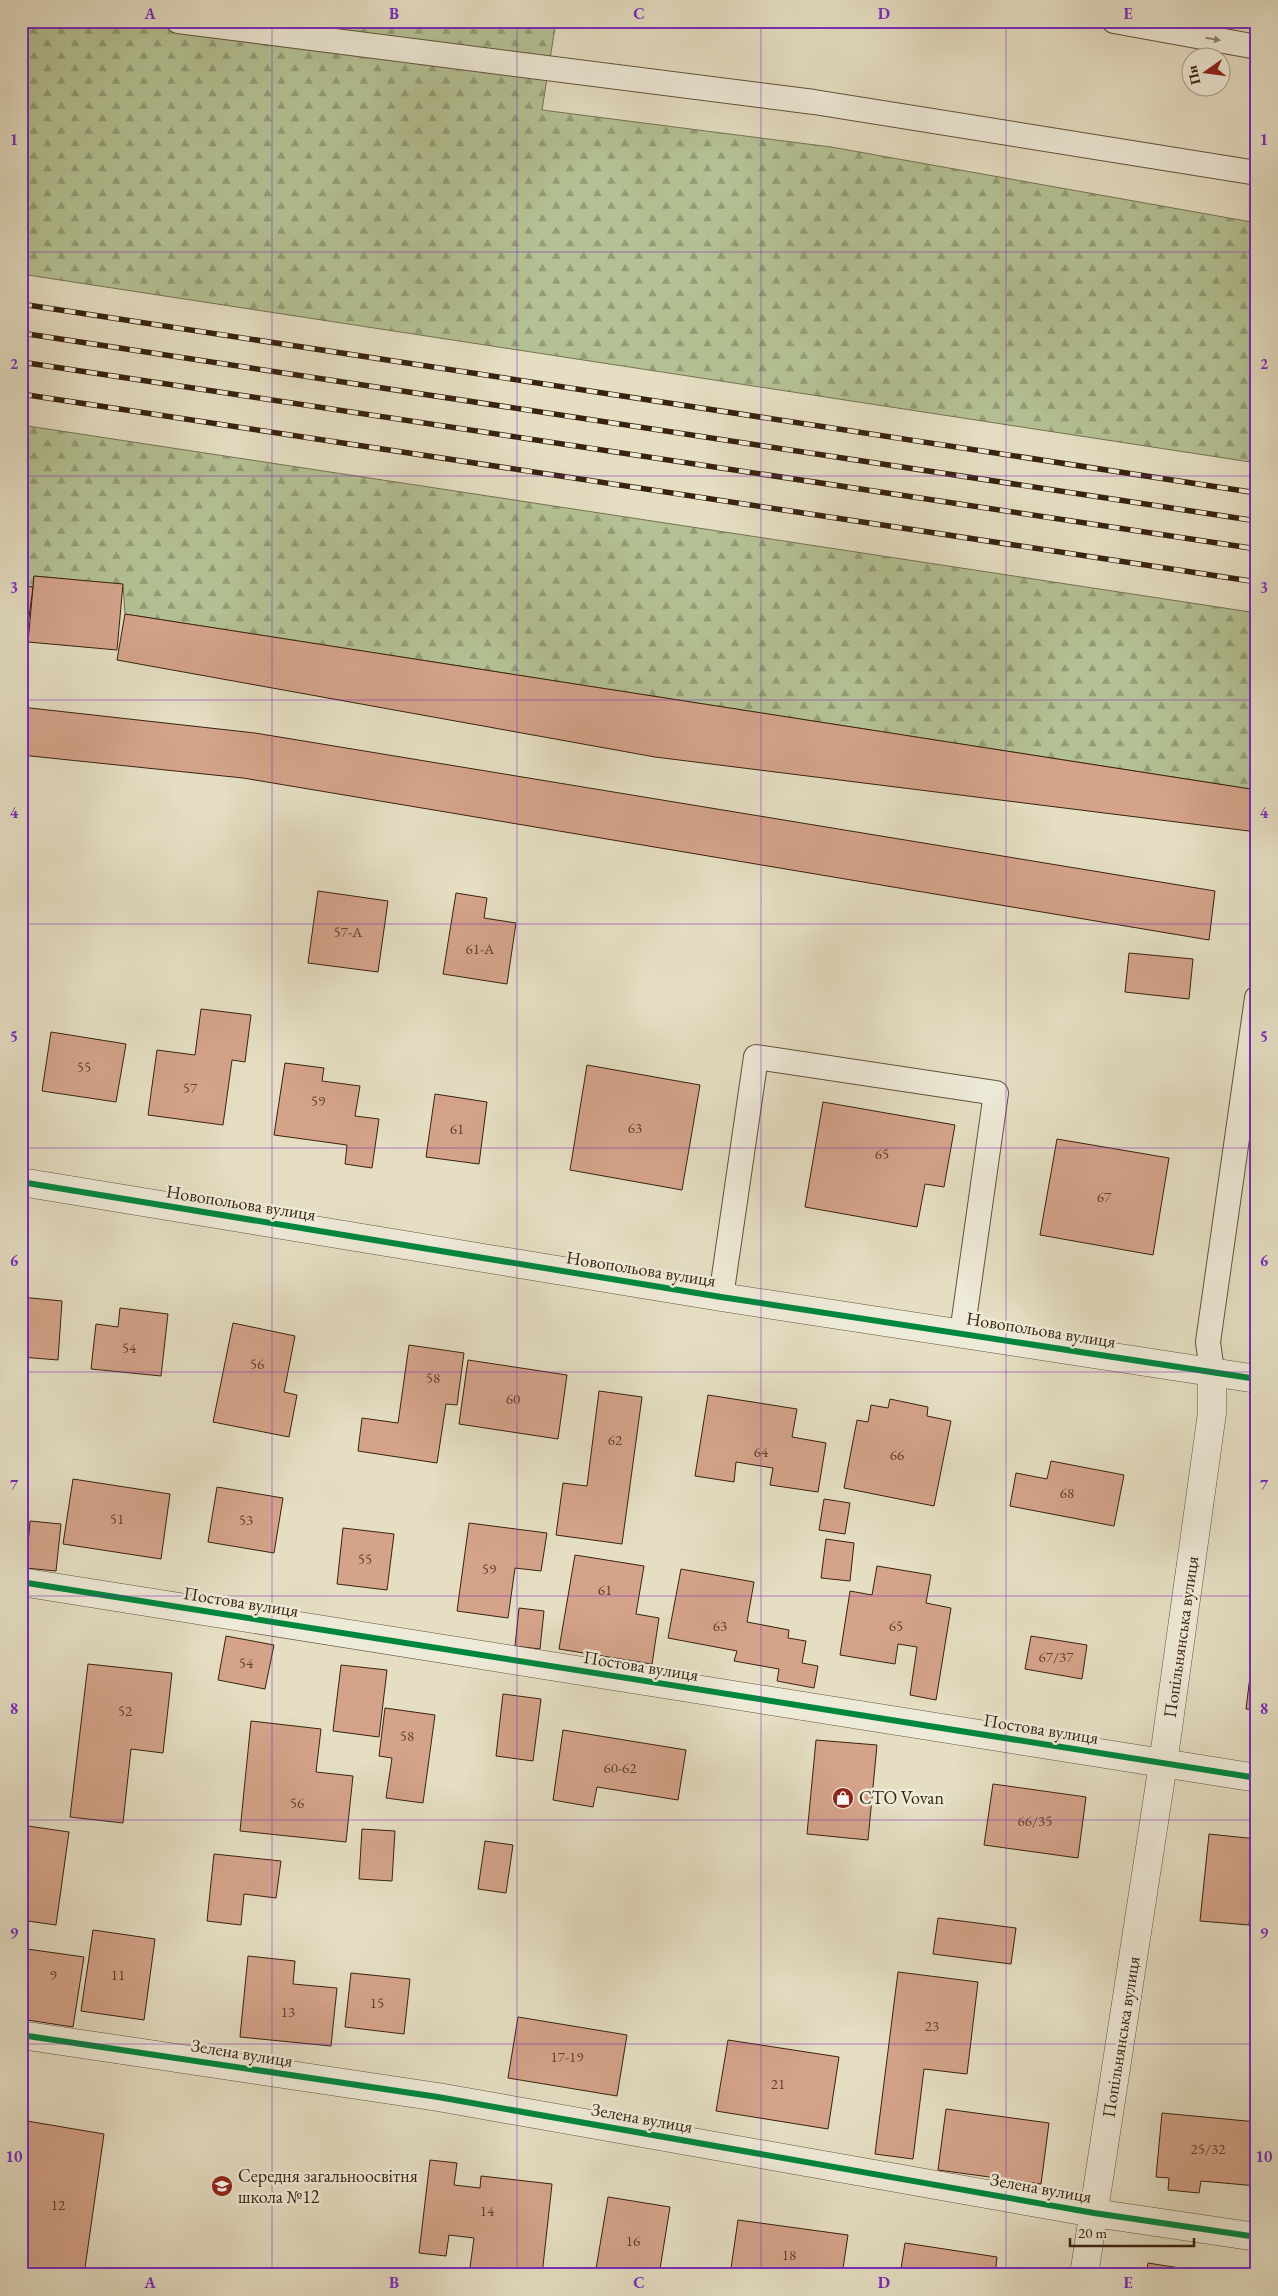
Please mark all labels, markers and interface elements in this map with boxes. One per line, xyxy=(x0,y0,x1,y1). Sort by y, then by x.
text: A xyxy=(143,3,156,24)
text: B xyxy=(389,3,399,24)
text: C xyxy=(633,3,645,24)
text: D xyxy=(878,3,890,24)
text: E xyxy=(1123,3,1133,24)
one-way arrow xyxy=(1206,36,1222,44)
north arrow xyxy=(1180,48,1230,98)
text: Пн xyxy=(1182,64,1204,87)
text: 1 xyxy=(10,129,18,150)
text: 1 xyxy=(1260,129,1268,150)
text: 2 xyxy=(10,353,19,374)
text: 2 xyxy=(1260,353,1269,374)
text: 3 xyxy=(10,577,18,598)
text: 3 xyxy=(1260,577,1268,598)
text: 4 xyxy=(10,802,19,823)
text: 4 xyxy=(1260,802,1269,823)
house number: 57-А xyxy=(334,922,363,941)
house number: 61-А xyxy=(466,939,495,958)
text: 5 xyxy=(10,1026,18,1047)
text: 5 xyxy=(1260,1026,1268,1047)
house number: 55 xyxy=(77,1057,91,1076)
house number: 57 xyxy=(183,1078,198,1097)
house number: 59 xyxy=(311,1091,325,1110)
house number: 63 xyxy=(628,1118,642,1137)
house number: 61 xyxy=(450,1119,464,1138)
house number: 65 xyxy=(875,1144,889,1163)
street label: Новопольова вулиця xyxy=(165,1179,317,1226)
house number: 67 xyxy=(1097,1187,1112,1206)
street label: Новопольова вулиця xyxy=(565,1245,717,1292)
text: 6 xyxy=(10,1250,19,1271)
text: 6 xyxy=(1260,1250,1269,1271)
street label: Новопольова вулиця xyxy=(965,1306,1117,1353)
house number: 54 xyxy=(122,1338,137,1357)
house number: 56 xyxy=(250,1354,264,1373)
house number: 58 xyxy=(426,1368,440,1387)
house number: 60 xyxy=(506,1389,520,1408)
house number: 62 xyxy=(608,1430,623,1449)
house number: 64 xyxy=(754,1442,769,1461)
house number: 66 xyxy=(890,1445,904,1464)
text: 7 xyxy=(10,1474,19,1495)
text: 7 xyxy=(1260,1474,1269,1495)
house number: 68 xyxy=(1060,1483,1074,1502)
house number: 51 xyxy=(110,1509,124,1528)
house number: 53 xyxy=(239,1510,253,1529)
house number: 55 xyxy=(358,1549,372,1568)
street label: Попільнянська вулиця xyxy=(1158,1555,1203,1719)
house number: 59 xyxy=(482,1559,496,1578)
house number: 61 xyxy=(598,1580,612,1599)
street label: Постова вулиця xyxy=(182,1581,300,1622)
house number: 63 xyxy=(713,1616,727,1635)
house number: 65 xyxy=(889,1616,903,1635)
street label: Постова вулиця xyxy=(582,1645,700,1686)
house number: 67/37 xyxy=(1039,1647,1074,1666)
house number: 54 xyxy=(239,1653,254,1672)
text: 8 xyxy=(10,1698,18,1719)
text: 8 xyxy=(1260,1698,1268,1719)
house number: 52 xyxy=(118,1701,133,1720)
street label: Постова вулиця xyxy=(982,1708,1100,1749)
house number: 58 xyxy=(400,1726,414,1745)
house number: 60-62 xyxy=(604,1758,637,1777)
shop icon: СТО Vovan xyxy=(831,1786,855,1810)
place label: СТО Vovan xyxy=(859,1786,945,1809)
house number: 56 xyxy=(290,1793,304,1812)
house number: 66/35 xyxy=(1018,1811,1052,1830)
text: 9 xyxy=(10,1922,19,1943)
text: 9 xyxy=(1260,1922,1269,1943)
street label: Попільнянська вулиця xyxy=(1096,1955,1145,2119)
house number: 9 xyxy=(49,1965,57,1984)
house number: 11 xyxy=(111,1965,125,1984)
house number: 15 xyxy=(370,1993,384,2012)
house number: 13 xyxy=(281,2002,295,2021)
house number: 23 xyxy=(925,2016,939,2035)
street label: Зелена вулиця xyxy=(190,2033,294,2072)
house number: 17-19 xyxy=(551,2047,583,2066)
house number: 21 xyxy=(771,2074,785,2093)
street label: Зелена вулиця xyxy=(590,2097,694,2138)
house number: 25/32 xyxy=(1191,2139,1226,2158)
text: 10 xyxy=(6,2146,23,2167)
text: 10 xyxy=(1256,2146,1273,2167)
place label: Середня загальноосвітня школа №12 xyxy=(238,2164,418,2208)
street label: Зелена вулиця xyxy=(989,2167,1093,2208)
school or university icon: Середня загальноосвітня школа №12 xyxy=(210,2174,234,2198)
house number: 12 xyxy=(51,2195,66,2214)
house number: 14 xyxy=(480,2201,495,2220)
scale bar xyxy=(1070,2216,1194,2248)
text: 20 m xyxy=(1078,2223,1107,2242)
house number: 16 xyxy=(626,2231,640,2250)
house number: 18 xyxy=(782,2245,796,2264)
text: A xyxy=(143,2272,156,2293)
text: B xyxy=(389,2272,399,2293)
text: C xyxy=(633,2272,645,2293)
text: D xyxy=(878,2272,890,2293)
text: E xyxy=(1123,2272,1133,2293)

